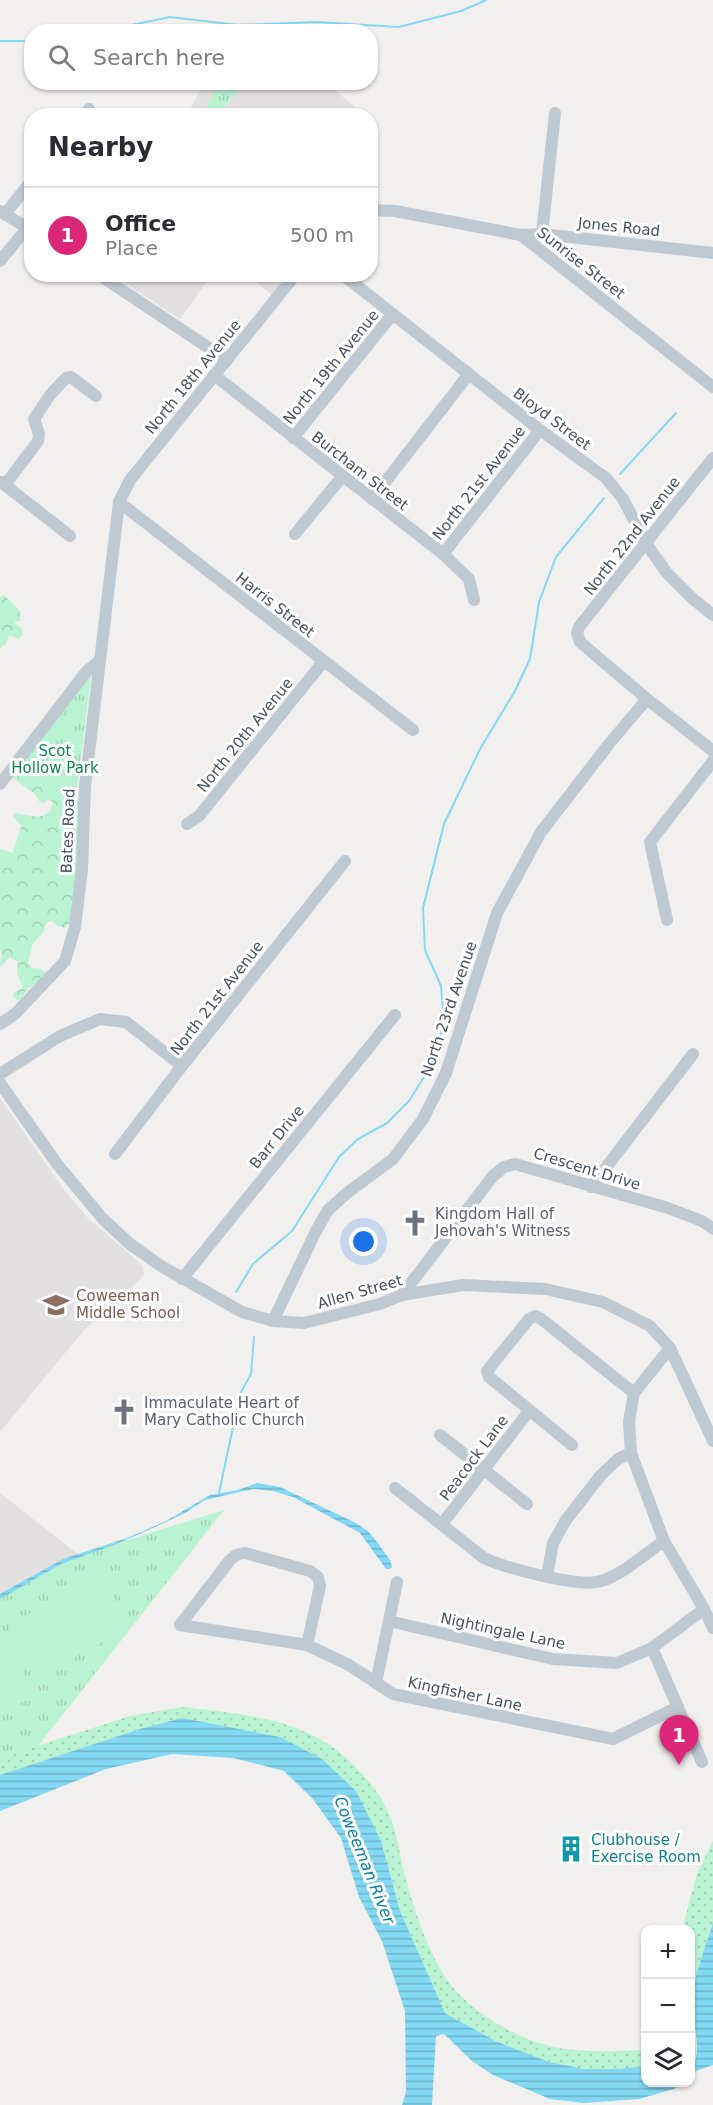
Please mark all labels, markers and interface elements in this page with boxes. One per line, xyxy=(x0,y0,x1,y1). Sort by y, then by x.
search box xyxy=(24,24,378,90)
icon: search xyxy=(45,41,78,74)
text: Search here xyxy=(93,45,225,70)
text: Nearby xyxy=(48,132,153,162)
text: Office xyxy=(105,211,176,236)
street label: Jones Road xyxy=(576,214,661,240)
text: 1 xyxy=(61,223,74,247)
text: 500 m xyxy=(290,223,354,247)
street label: Sunrise Street xyxy=(534,223,628,303)
text: Place xyxy=(105,236,158,260)
street label: North 19th Avenue xyxy=(279,306,383,428)
street label: North 18th Avenue xyxy=(141,316,245,438)
street label: Bloyd Street xyxy=(510,384,594,454)
street label: North 21st Avenue xyxy=(429,422,529,544)
street label: Burcham Street xyxy=(308,428,412,514)
street label: North 22nd Avenue xyxy=(580,473,684,599)
street label: Harris Street xyxy=(232,569,318,641)
street label: North 20th Avenue xyxy=(193,674,297,796)
park label: Scot Hollow Park xyxy=(11,742,99,777)
street label: Bates Road xyxy=(58,788,78,874)
street label: North 21st Avenue xyxy=(167,937,267,1059)
street label: North 23rd Avenue xyxy=(417,939,481,1079)
street label: Barr Drive xyxy=(246,1102,308,1172)
street label: Crescent Drive xyxy=(531,1144,643,1194)
place label: Kingdom Hall of Jehovah's Witness xyxy=(434,1205,571,1240)
church icon: Kingdom Hall of Jehovah's Witness xyxy=(400,1208,430,1238)
your location xyxy=(349,1227,378,1256)
street label: Allen Street xyxy=(315,1271,405,1313)
place label: Coweeman Middle School xyxy=(76,1287,180,1322)
school or university icon: Coweeman Middle School xyxy=(41,1290,71,1320)
place label: Immaculate Heart of Mary Catholic Church xyxy=(144,1394,305,1429)
church icon: Immaculate Heart of Mary Catholic Church xyxy=(109,1397,139,1427)
street label: Peacock Lane xyxy=(436,1412,512,1504)
street label: Nightingale Lane xyxy=(439,1609,567,1653)
street label: Kingfisher Lane xyxy=(406,1673,524,1715)
pin: 1 xyxy=(660,1716,698,1765)
water label: Coweeman River xyxy=(330,1794,399,1928)
place label: Clubhouse / Exercise Room xyxy=(591,1831,701,1866)
building icon: Clubhouse / Exercise Room xyxy=(556,1834,586,1864)
map controls xyxy=(641,1925,695,2087)
button: + xyxy=(641,1925,695,1979)
button: − xyxy=(641,1979,695,2033)
button: layers xyxy=(641,2033,695,2087)

